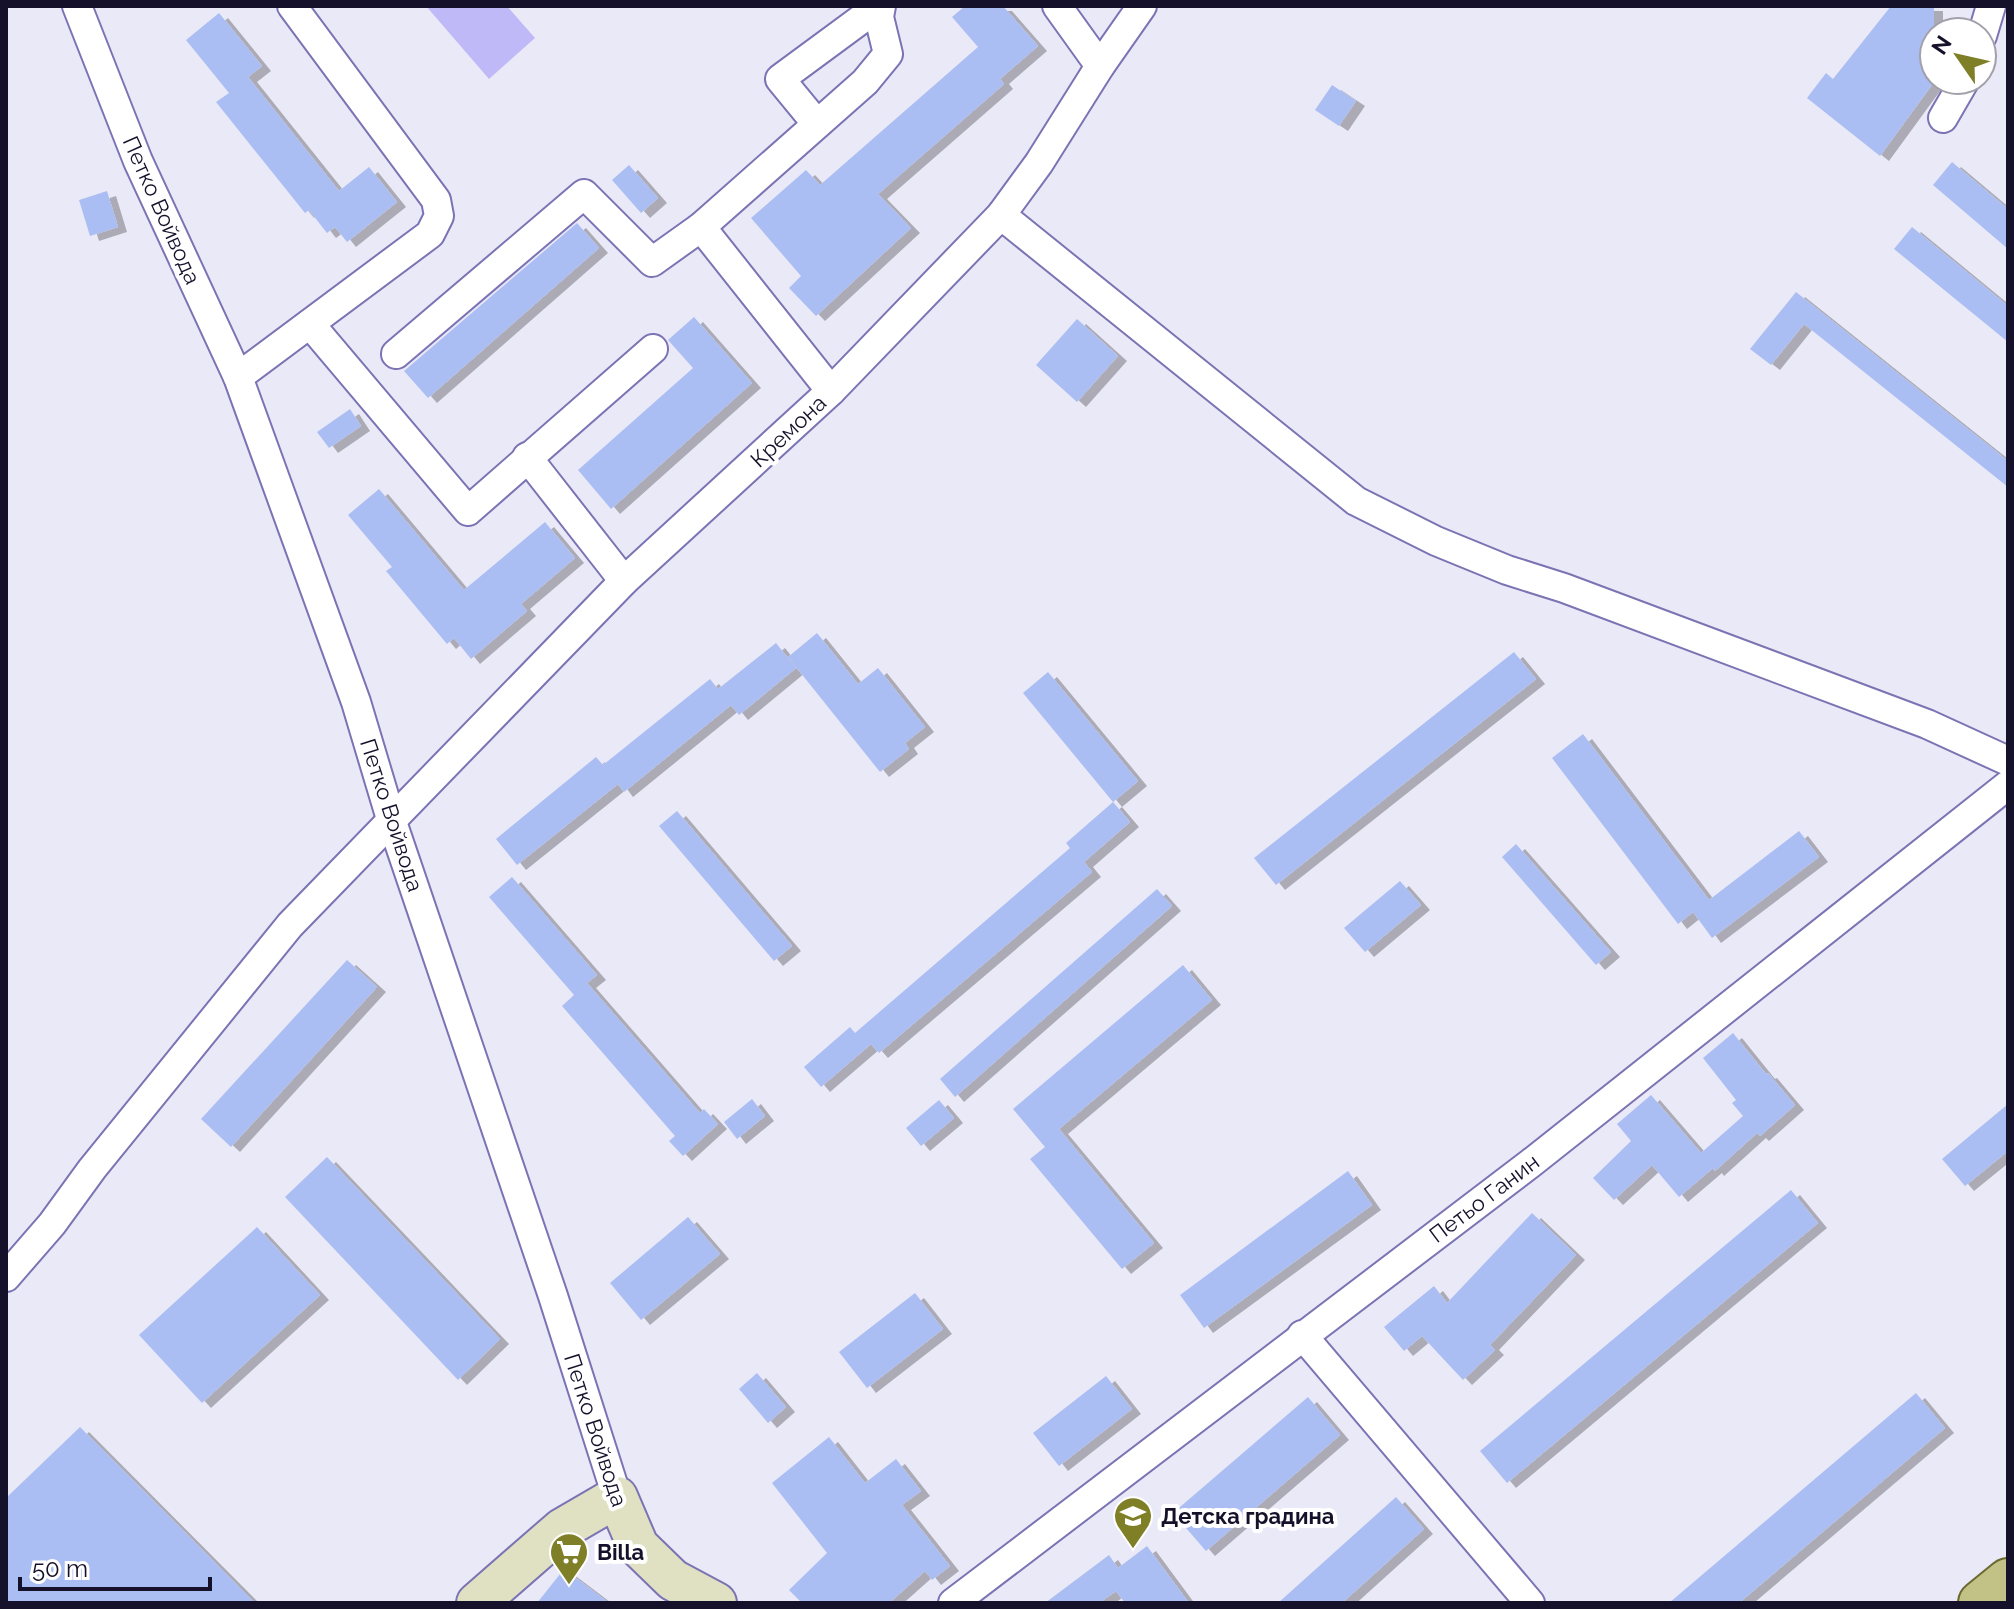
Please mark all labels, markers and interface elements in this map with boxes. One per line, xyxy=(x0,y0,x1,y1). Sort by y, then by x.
north arrow xyxy=(1918,16,1998,96)
text: N xyxy=(1926,31,1957,59)
street label: Петко Войвода xyxy=(118,132,206,288)
street label: Кремона xyxy=(745,390,831,472)
street label: Петко Войвода xyxy=(355,735,429,895)
street label: Петьо Ганин xyxy=(1424,1148,1544,1248)
street label: Петко Войвода xyxy=(559,1350,633,1510)
school or university icon: Детска градина xyxy=(1112,1495,1154,1550)
place label: Детска градина xyxy=(1161,1503,1334,1529)
supermarket icon: Billa xyxy=(548,1531,590,1586)
place label: Billa xyxy=(597,1539,644,1565)
scale bar xyxy=(20,1541,210,1591)
text: 50 m xyxy=(32,1554,88,1583)

